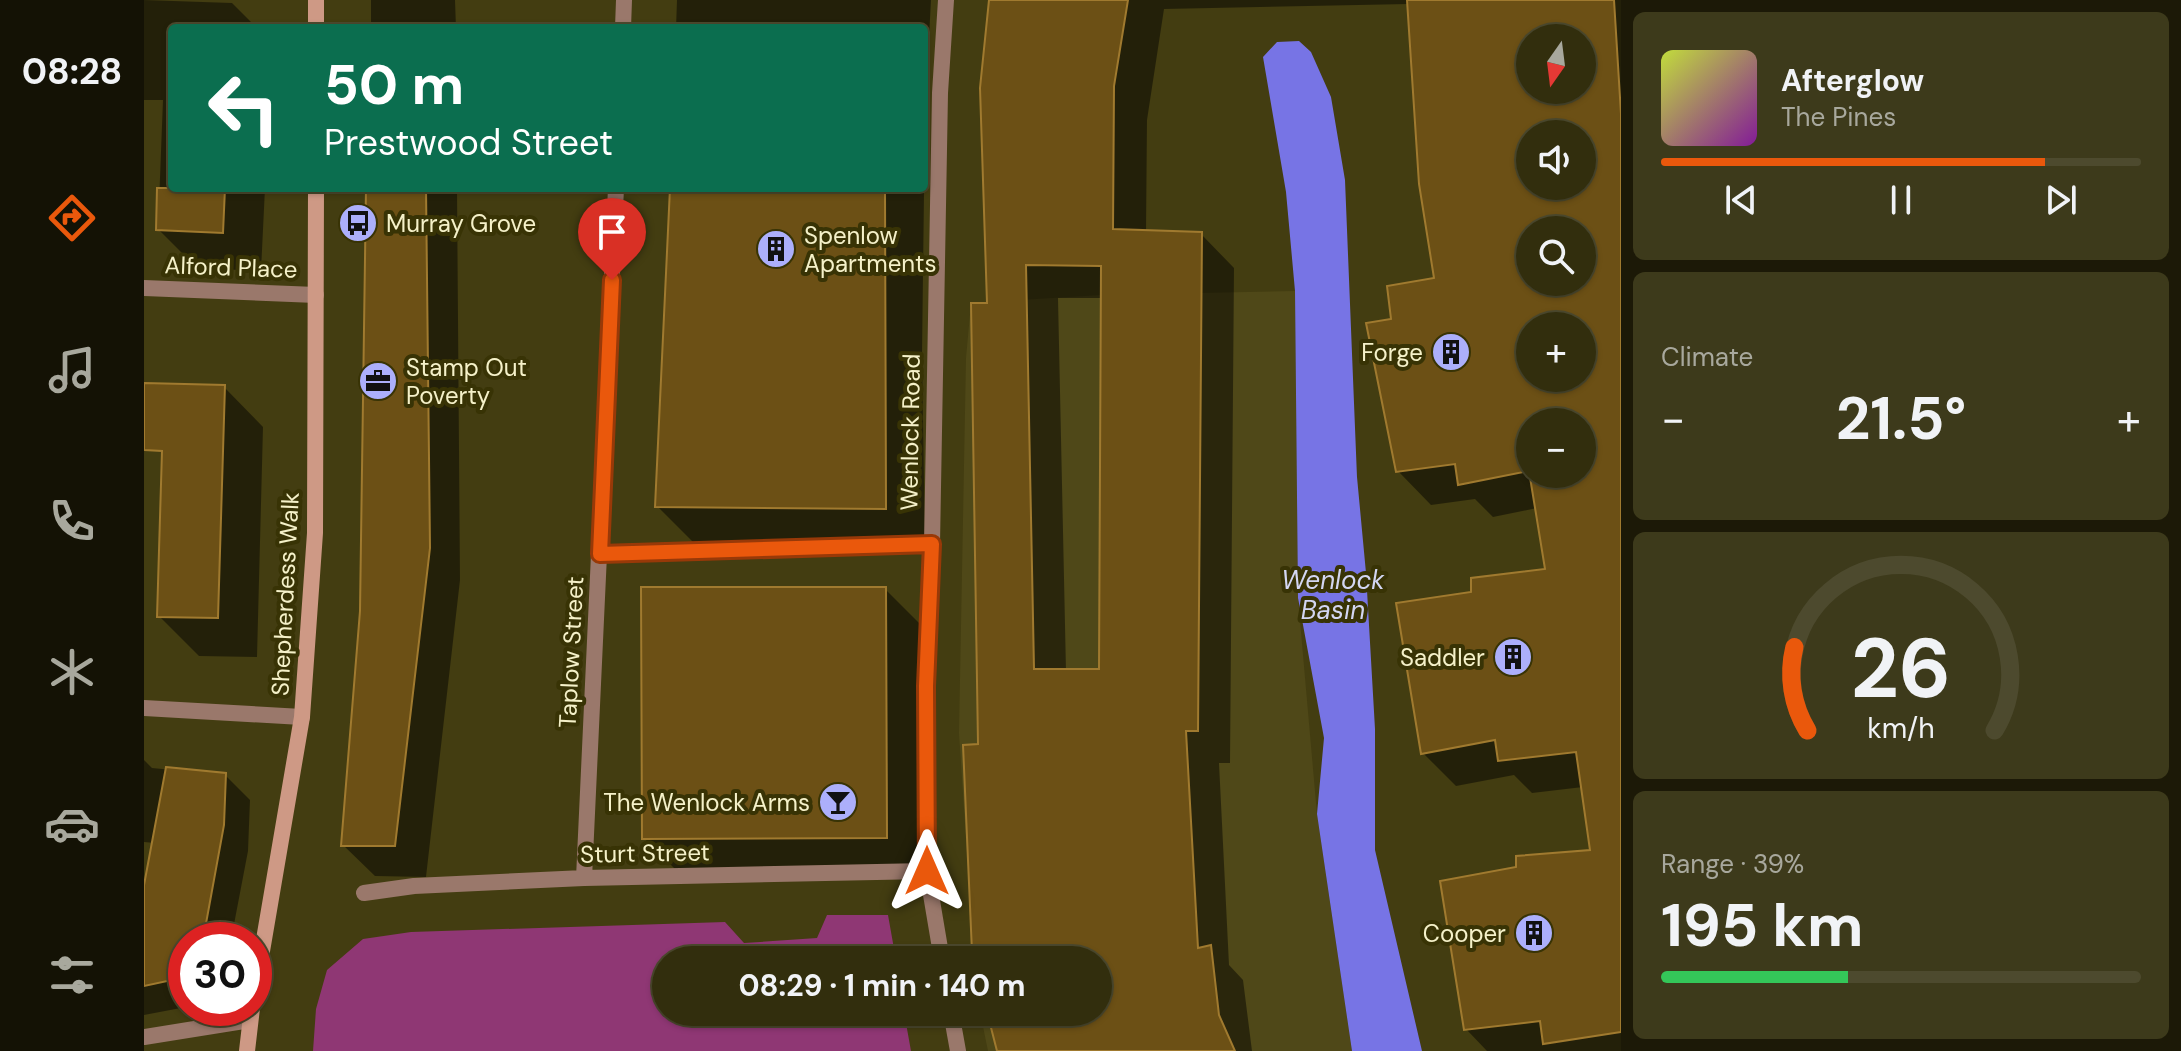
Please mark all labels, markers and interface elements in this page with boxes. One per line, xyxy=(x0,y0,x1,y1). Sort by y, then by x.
north arrow xyxy=(1516,24,1596,104)
map controls xyxy=(1516,24,1596,488)
text: 08:28 xyxy=(22,48,122,95)
text: 50 m xyxy=(324,48,464,121)
icon: left xyxy=(192,56,296,160)
text: Afterglow xyxy=(1781,61,1924,100)
text: The Pines xyxy=(1781,100,1896,134)
text: Prestwood Street xyxy=(324,119,613,166)
button: sound xyxy=(1516,120,1596,200)
icon: previous xyxy=(1719,178,1763,222)
icon: pause xyxy=(1879,178,1923,222)
icon: next xyxy=(2039,178,2083,222)
icon: directions xyxy=(44,190,100,246)
pin xyxy=(578,198,646,280)
bus stop icon: Murray Grove xyxy=(337,202,379,244)
place label: Murray Grove xyxy=(386,208,536,239)
icon: arrive xyxy=(590,210,634,254)
button: search xyxy=(1516,216,1596,296)
place label: Spenlow Apartments xyxy=(804,220,937,279)
building icon: Spenlow Apartments xyxy=(755,228,797,270)
street label: Alford Place xyxy=(164,249,298,285)
button: + xyxy=(1516,312,1596,392)
building icon: Forge xyxy=(1430,331,1472,373)
place label: Forge xyxy=(1361,337,1423,368)
text: Climate xyxy=(1661,340,1753,374)
icon: music xyxy=(44,342,100,398)
place label: Stamp Out Poverty xyxy=(406,352,527,411)
street label: Wenlock Road xyxy=(893,353,927,511)
office icon: Stamp Out Poverty xyxy=(357,360,399,402)
text: 21.5° xyxy=(1836,379,1966,458)
text: − xyxy=(1661,390,1685,448)
text: + xyxy=(2117,390,2141,448)
button: − xyxy=(1516,408,1596,488)
street label: Shepherdess Walk xyxy=(264,491,306,697)
icon: phone xyxy=(44,493,100,549)
water label: Wenlock Basin xyxy=(1281,563,1385,627)
street label: Taplow Street xyxy=(552,575,590,729)
text: 26 xyxy=(1851,614,1951,723)
building icon: Saddler xyxy=(1492,636,1534,678)
place label: Saddler xyxy=(1400,642,1485,673)
icon: climate xyxy=(44,644,100,700)
text: km/h xyxy=(1867,711,1935,748)
bar icon: The Wenlock Arms xyxy=(817,781,859,823)
place label: The Wenlock Arms xyxy=(603,787,810,818)
icon: car xyxy=(44,796,100,852)
position arrow xyxy=(885,829,969,913)
street label: Sturt Street xyxy=(580,836,710,870)
text: Range · 39% xyxy=(1661,847,1804,881)
text: 195 km xyxy=(1661,886,1864,965)
building icon: Cooper xyxy=(1513,912,1555,954)
place label: Cooper xyxy=(1423,918,1506,949)
speed limit sign: 30 xyxy=(168,922,272,1026)
icon: filters xyxy=(44,947,100,1003)
text: 08:29 · 1 min · 140 m xyxy=(738,966,1026,1005)

